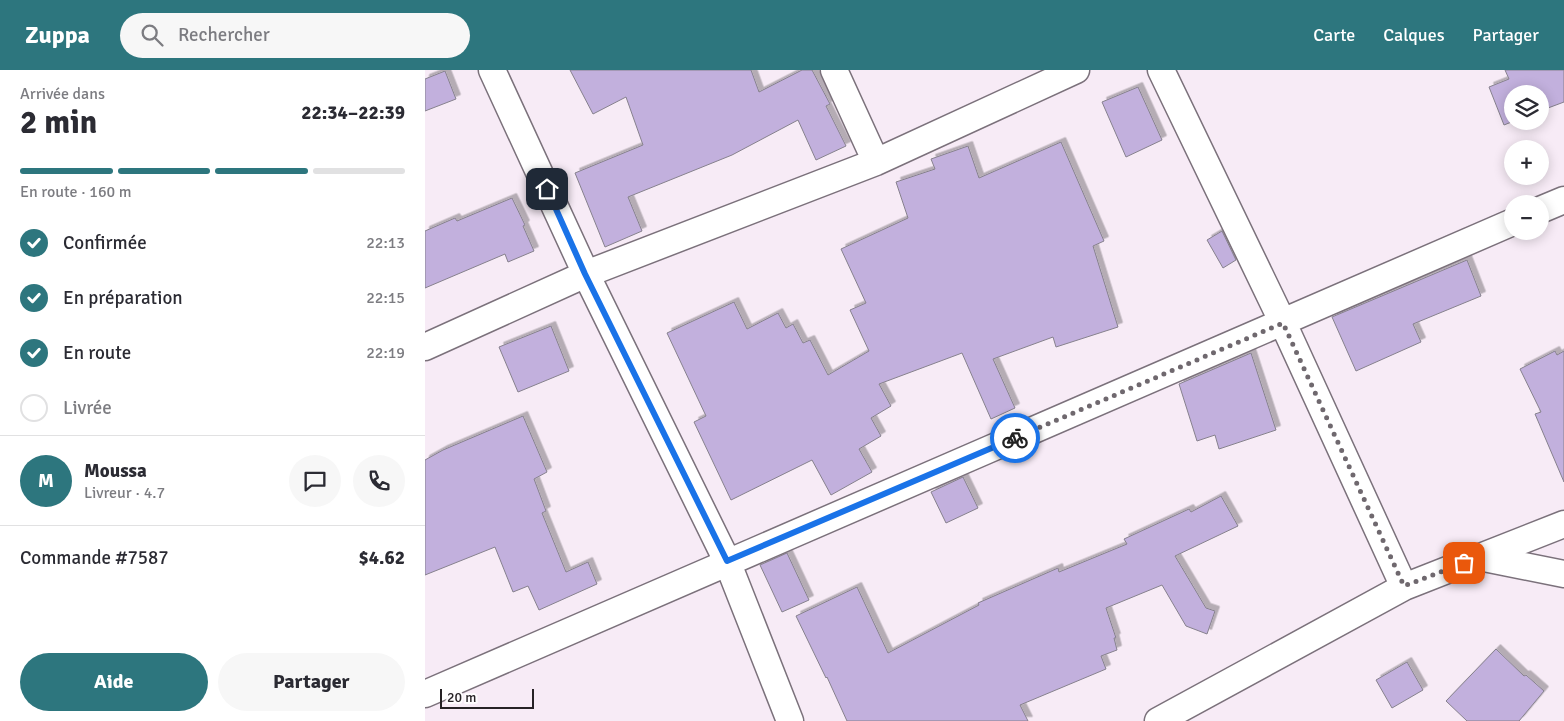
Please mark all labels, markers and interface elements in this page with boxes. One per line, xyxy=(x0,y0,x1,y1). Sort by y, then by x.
search box xyxy=(120,13,470,58)
text: Zuppa xyxy=(25,20,90,50)
icon: search xyxy=(138,21,166,49)
text: Rechercher xyxy=(178,23,270,47)
text: Carte xyxy=(1313,24,1355,46)
text: Calques xyxy=(1383,24,1445,46)
text: Partager xyxy=(1473,24,1539,46)
text: Arrivée dans xyxy=(20,84,105,104)
map controls xyxy=(1504,85,1549,240)
button: layers xyxy=(1504,85,1549,130)
text: 22:34–22:39 xyxy=(301,101,405,125)
text: 2 min xyxy=(20,103,97,142)
button: + xyxy=(1504,140,1549,185)
pin xyxy=(526,168,568,210)
icon: home xyxy=(533,175,561,203)
text: En route · 160 m xyxy=(20,182,132,202)
button: − xyxy=(1504,195,1549,240)
icon: check xyxy=(20,229,48,257)
text: Confirmée xyxy=(63,231,147,255)
text: 22:13 xyxy=(366,233,405,253)
icon: check xyxy=(20,284,48,312)
text: En préparation xyxy=(63,286,183,310)
text: 22:15 xyxy=(366,288,405,308)
icon: check xyxy=(20,339,48,367)
text: En route xyxy=(63,341,131,365)
text: 22:19 xyxy=(366,343,405,363)
text: Livrée xyxy=(63,396,112,420)
courier xyxy=(990,413,1040,463)
icon: bike xyxy=(1001,424,1029,452)
button: chat xyxy=(289,455,341,507)
button: phone xyxy=(353,455,405,507)
text: Moussa xyxy=(84,459,147,483)
text: M xyxy=(38,469,54,493)
text: Livreur · 4.7 xyxy=(84,483,165,503)
pin xyxy=(1443,542,1485,584)
text: Commande #7587 xyxy=(20,546,169,570)
text: $4.62 xyxy=(359,546,405,570)
icon: bag xyxy=(1450,549,1478,577)
button: Aide xyxy=(20,653,208,711)
button: Partager xyxy=(218,653,405,711)
scale bar xyxy=(440,686,534,709)
text: 20 m xyxy=(447,689,476,706)

